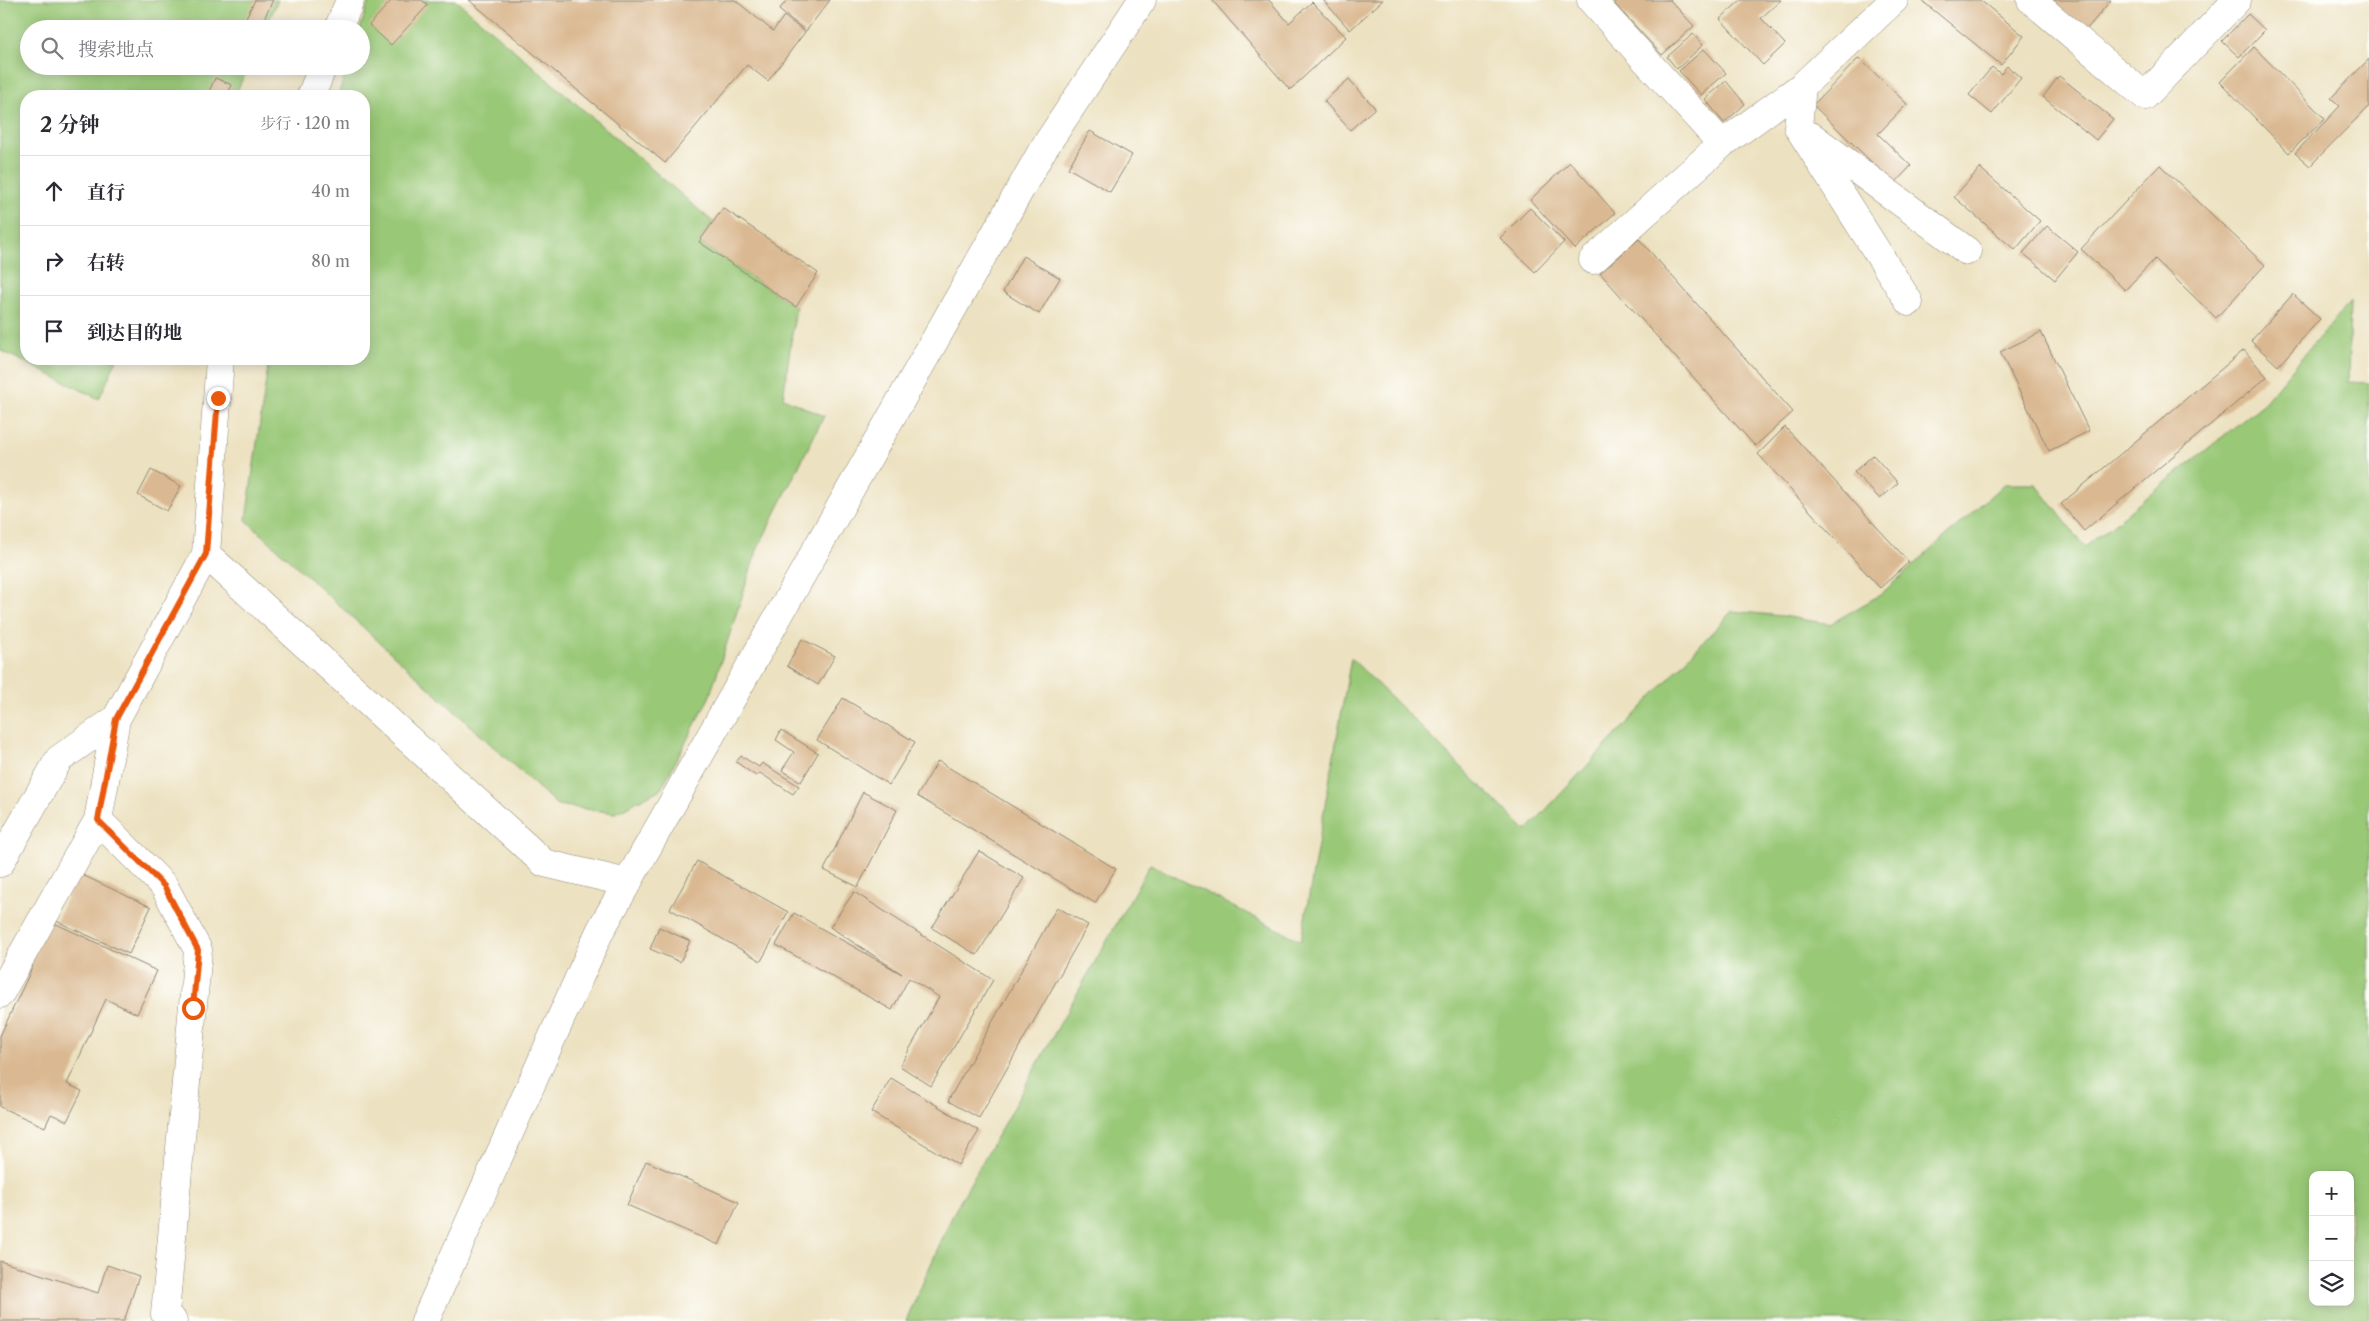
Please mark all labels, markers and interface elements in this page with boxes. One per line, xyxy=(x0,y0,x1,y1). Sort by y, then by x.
search box xyxy=(20,20,370,75)
icon: search xyxy=(38,34,66,62)
text: 搜索地点 xyxy=(78,38,154,61)
text: 2 分钟 xyxy=(40,112,100,137)
text: 步行 · 120 m xyxy=(260,113,350,133)
icon: ahead xyxy=(40,177,68,205)
text: 直行 xyxy=(87,181,125,204)
text: 40 m xyxy=(311,181,350,201)
icon: right xyxy=(40,247,68,275)
text: 右转 xyxy=(87,251,125,274)
text: 80 m xyxy=(311,251,350,271)
icon: arrive xyxy=(40,317,68,345)
text: 到达目的地 xyxy=(87,321,182,344)
route end xyxy=(207,387,230,410)
route start xyxy=(182,997,205,1020)
map controls xyxy=(2309,1171,2354,1306)
button: + xyxy=(2309,1171,2354,1216)
button: − xyxy=(2309,1216,2354,1261)
button: layers xyxy=(2309,1261,2354,1306)

